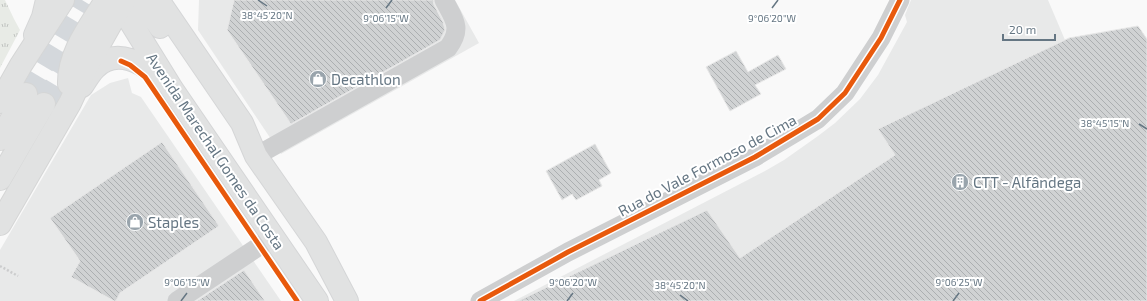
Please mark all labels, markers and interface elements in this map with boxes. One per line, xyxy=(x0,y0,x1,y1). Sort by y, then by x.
text: 38°45'20"N xyxy=(241,9,293,21)
text: 9°06'15"W xyxy=(363,12,409,24)
text: 9°06'20"W xyxy=(748,12,796,24)
scale bar xyxy=(1003,16,1055,42)
text: 20 m xyxy=(1009,22,1036,36)
street label: Avenida Marechal Gomes da Costa xyxy=(143,49,289,253)
shop icon: Decathlon xyxy=(308,69,328,89)
place label: Decathlon xyxy=(331,70,401,88)
street label: Rua do Vale Formoso de Cima xyxy=(615,110,799,220)
text: 38°45'15"N xyxy=(1081,117,1129,129)
building icon: CTT - Alfândega xyxy=(950,172,970,192)
place label: CTT - Alfândega xyxy=(973,173,1081,191)
shop icon: Staples xyxy=(125,212,145,232)
place label: Staples xyxy=(148,213,199,231)
text: 9°06'15"W xyxy=(164,276,210,288)
text: 9°06'20"W xyxy=(549,276,597,288)
text: 9°06'25"W xyxy=(935,276,983,288)
text: 38°45'20"N xyxy=(654,279,706,291)

